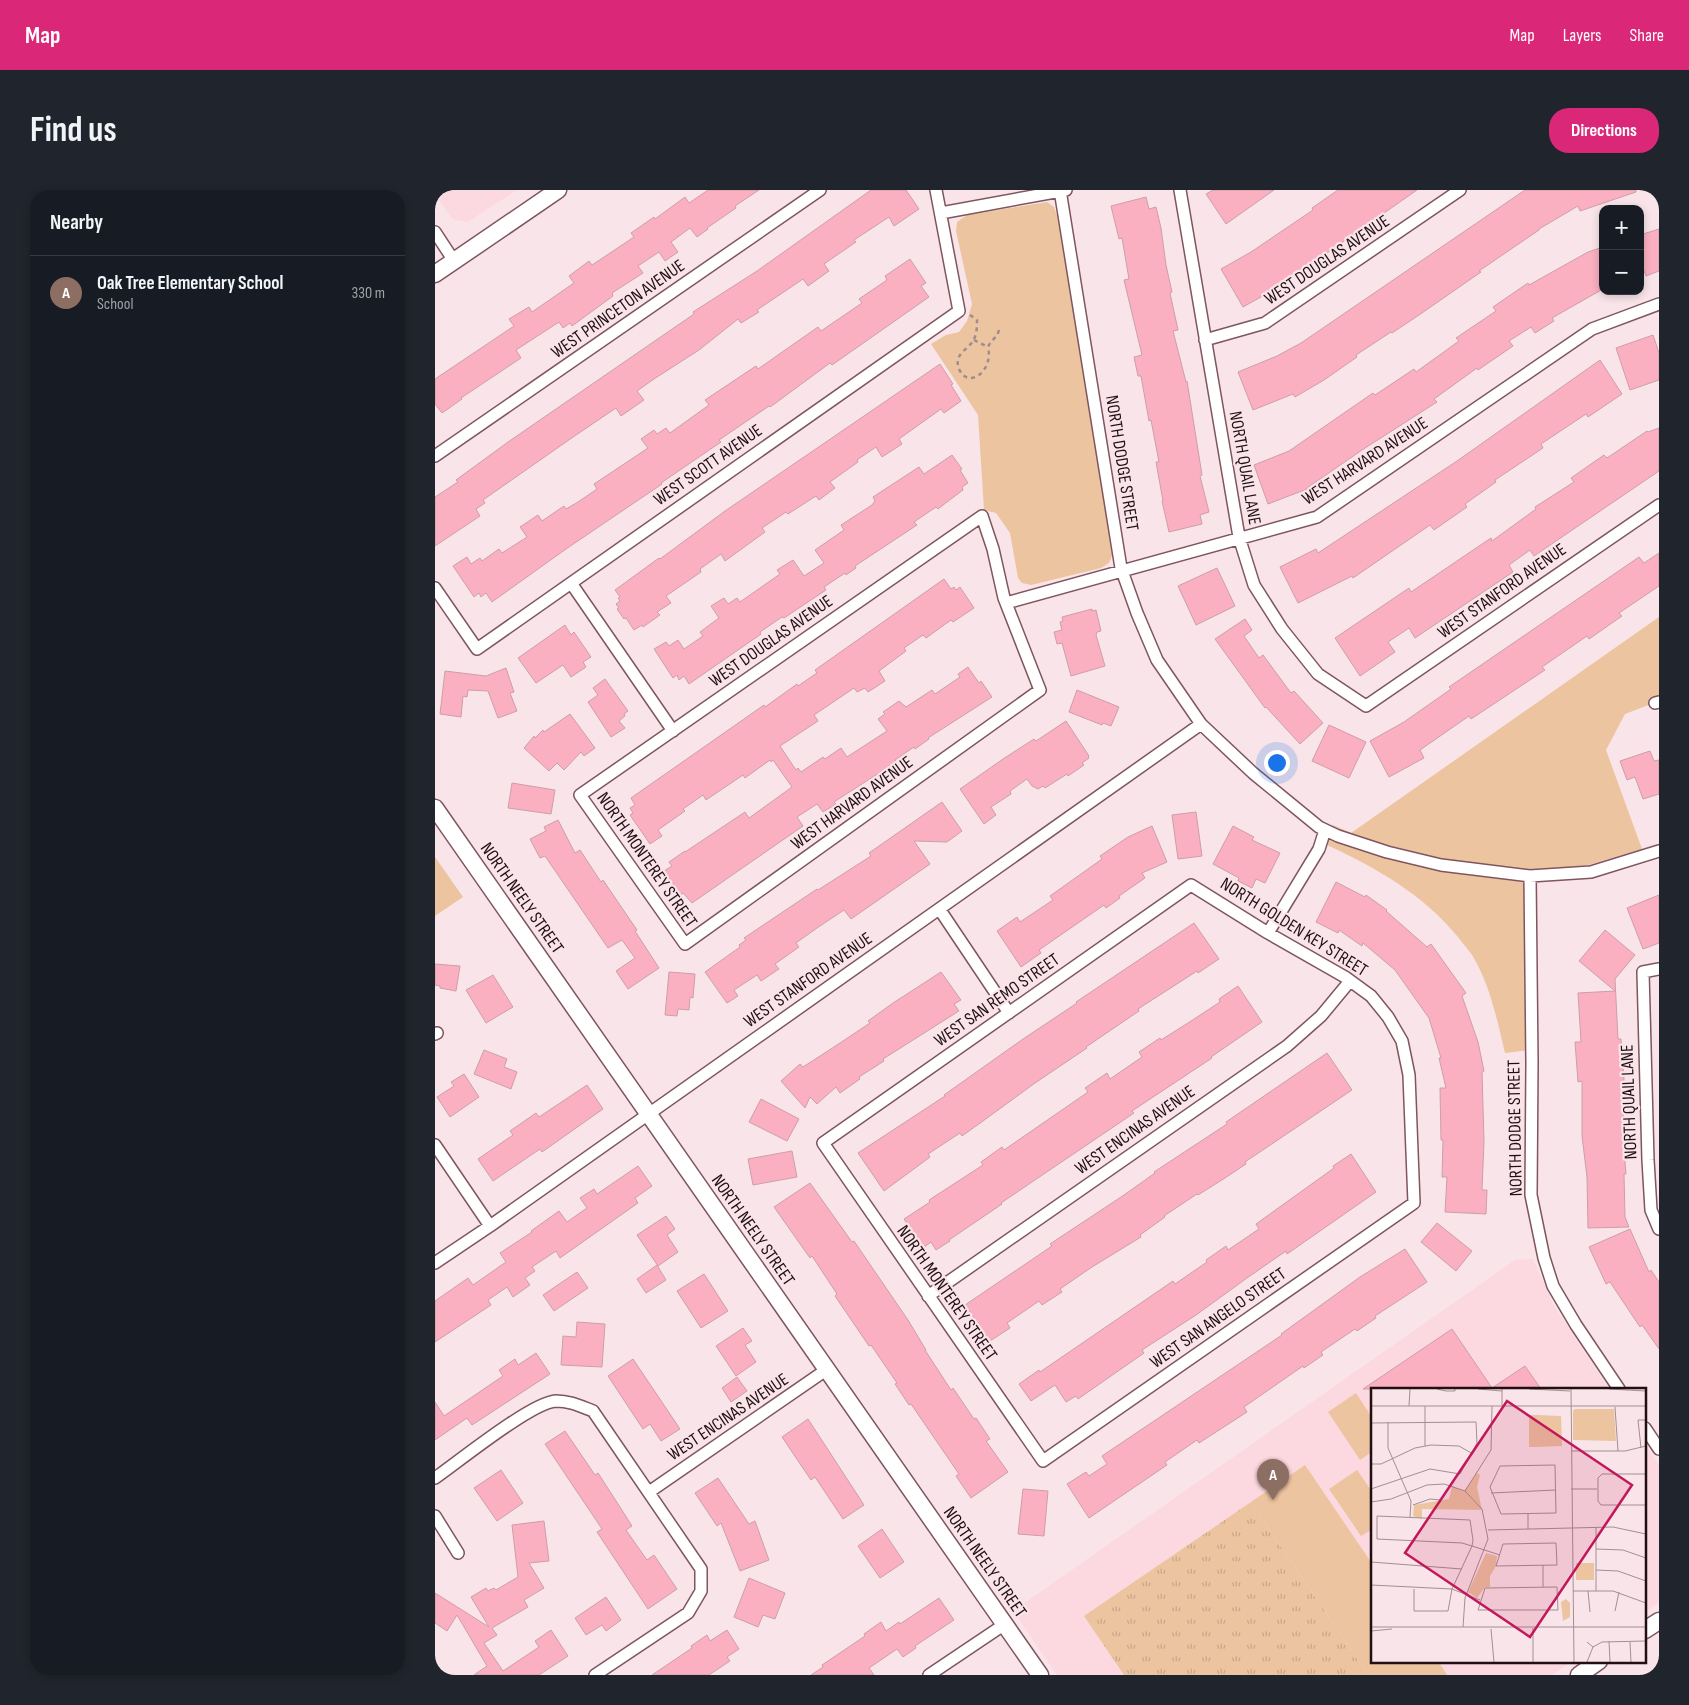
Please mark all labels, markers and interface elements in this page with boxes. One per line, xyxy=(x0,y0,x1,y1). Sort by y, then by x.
text: Map xyxy=(25,21,60,50)
text: Map xyxy=(1510,25,1535,46)
text: Layers xyxy=(1563,25,1602,46)
text: Share xyxy=(1630,25,1664,46)
button: Directions xyxy=(1549,108,1659,153)
text: Find us xyxy=(30,109,117,152)
map controls xyxy=(1599,205,1644,295)
button: + xyxy=(1599,205,1644,250)
text: Nearby xyxy=(50,210,103,235)
street label: WEST DOUGLAS AVENUE xyxy=(1261,211,1393,309)
button: − xyxy=(1599,250,1644,295)
street label: WEST PRINCETON AVENUE xyxy=(547,255,689,363)
text: Oak Tree Elementary School xyxy=(97,272,283,295)
text: A xyxy=(62,284,70,303)
text: 330 m xyxy=(352,284,385,303)
text: School xyxy=(97,295,133,314)
street label: NORTH DODGE STREET xyxy=(1101,394,1143,532)
street label: NORTH QUAIL LANE xyxy=(1225,410,1265,526)
street label: WEST HARVARD AVENUE xyxy=(1298,413,1432,509)
street label: WEST SCOTT AVENUE xyxy=(650,420,766,510)
street label: WEST STANFORD AVENUE xyxy=(1434,539,1570,643)
street label: WEST DOUGLAS AVENUE xyxy=(705,591,837,691)
your location xyxy=(1264,750,1290,776)
street label: WEST HARVARD AVENUE xyxy=(787,752,917,854)
street label: NORTH MONTEREY STREET xyxy=(592,788,702,932)
street label: NORTH NEELY STREET xyxy=(476,838,568,958)
street label: NORTH GOLDEN KEY STREET xyxy=(1217,873,1371,981)
street label: WEST STANFORD AVENUE xyxy=(740,928,876,1032)
street label: WEST SAN REMO STREET xyxy=(930,949,1064,1051)
street label: NORTH QUAIL LANE xyxy=(1616,1044,1642,1160)
street label: NORTH DODGE STREET xyxy=(1503,1059,1527,1197)
street label: WEST ENCINAS AVENUE xyxy=(1071,1081,1199,1179)
street label: NORTH NEELY STREET xyxy=(707,1170,799,1290)
street label: NORTH MONTEREY STREET xyxy=(892,1221,1002,1365)
street label: WEST SAN ANGELO STREET xyxy=(1146,1263,1290,1373)
street label: WEST ENCINAS AVENUE xyxy=(663,1369,793,1465)
inset map xyxy=(1371,1388,1647,1662)
pin: A xyxy=(1257,1459,1289,1500)
street label: NORTH NEELY STREET xyxy=(939,1502,1031,1622)

